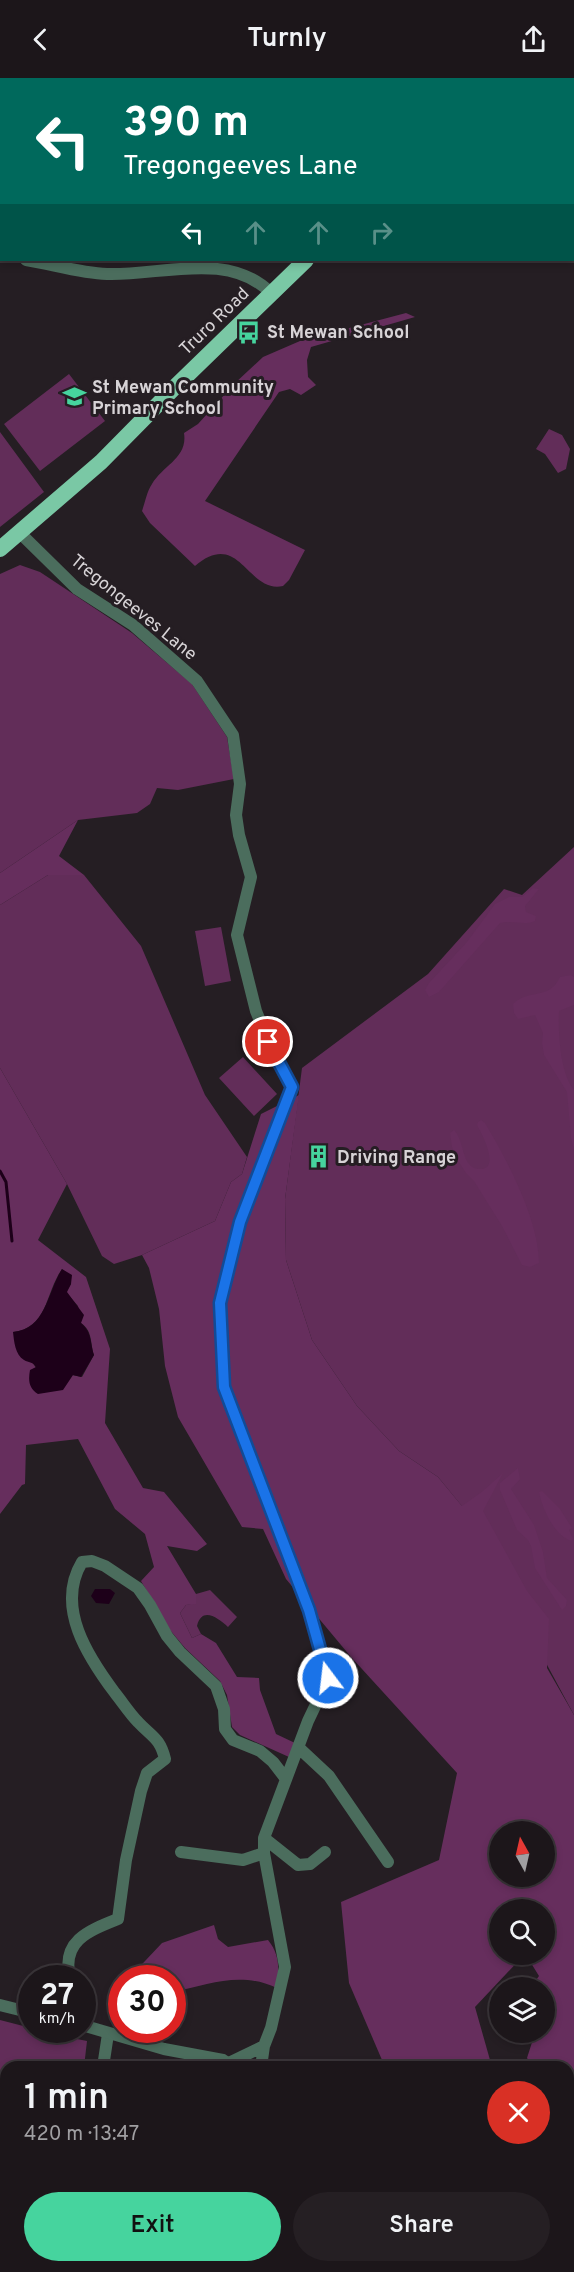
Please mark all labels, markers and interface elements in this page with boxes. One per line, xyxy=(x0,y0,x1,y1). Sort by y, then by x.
text: Turnly xyxy=(247,22,327,56)
icon: back xyxy=(24,23,57,56)
icon: share xyxy=(517,23,550,56)
text: 390 m xyxy=(123,98,249,151)
icon: left xyxy=(24,102,102,180)
text: Tregongeeves Lane xyxy=(123,150,358,184)
icon: left xyxy=(176,216,209,249)
icon: ahead xyxy=(239,216,272,249)
icon: ahead xyxy=(302,216,335,249)
icon: right xyxy=(365,216,398,249)
street label: Truro Road xyxy=(175,283,255,361)
bus stop icon: St Mewan School xyxy=(236,319,262,345)
place label: St Mewan School xyxy=(267,322,409,345)
place label: St Mewan Community Primary School xyxy=(92,377,274,421)
school or university icon: St Mewan Community Primary School xyxy=(61,384,87,410)
street label: Tregongeeves Lane xyxy=(65,550,201,666)
pin xyxy=(242,1016,293,1067)
icon: arrive xyxy=(251,1025,284,1058)
building icon: Driving Range xyxy=(306,1144,332,1170)
place label: Driving Range xyxy=(337,1147,456,1170)
position arrow xyxy=(296,1646,360,1710)
north arrow xyxy=(489,1821,555,1887)
map controls xyxy=(489,1821,555,2043)
button: search xyxy=(489,1899,555,1965)
speed limit sign: 30 xyxy=(108,1965,186,2043)
button: layers xyxy=(489,1977,555,2043)
text: 27 xyxy=(40,1978,74,2015)
text: km/h xyxy=(39,2010,75,2029)
text: 1 min xyxy=(24,2076,109,2122)
button: close xyxy=(487,2081,550,2144)
text: 420 m · 13:47 xyxy=(24,2122,139,2148)
button: Exit xyxy=(24,2192,281,2261)
button: Share xyxy=(293,2192,550,2261)

